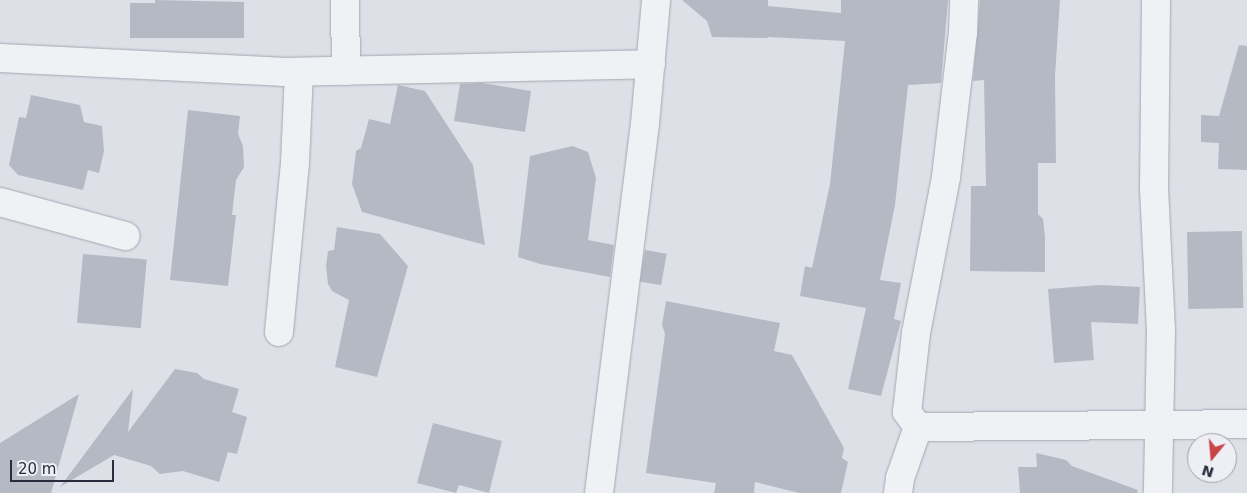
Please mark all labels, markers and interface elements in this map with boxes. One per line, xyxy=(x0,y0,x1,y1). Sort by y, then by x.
north arrow xyxy=(1187,433,1237,483)
scale bar xyxy=(12,450,116,482)
text: 20 m xyxy=(18,460,56,478)
text: N xyxy=(1200,462,1216,481)

